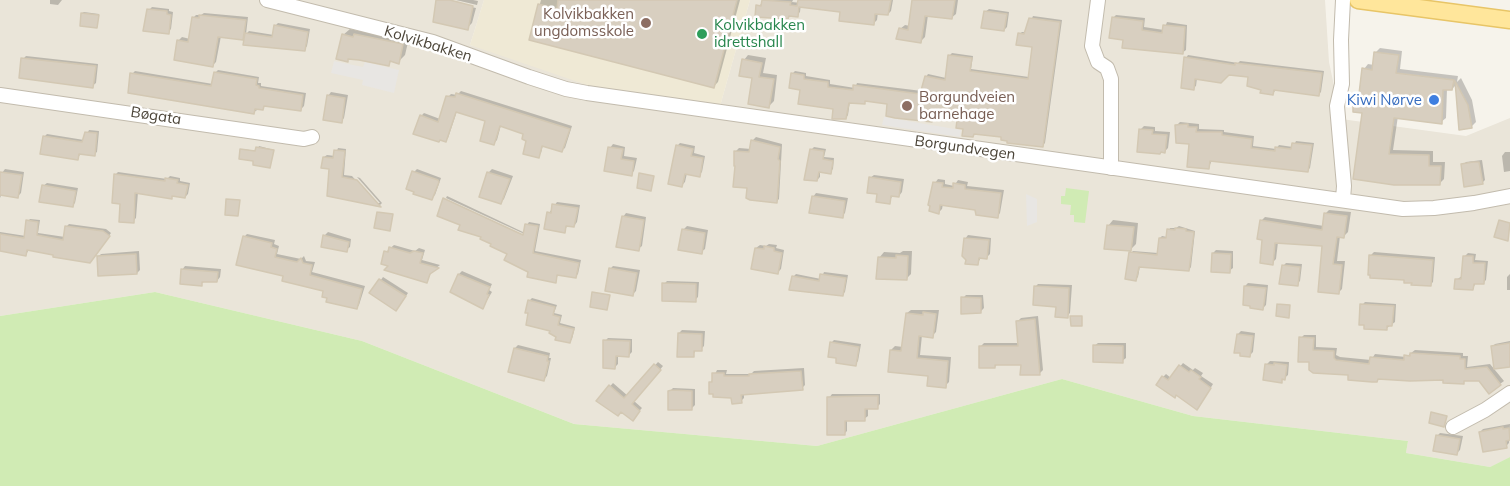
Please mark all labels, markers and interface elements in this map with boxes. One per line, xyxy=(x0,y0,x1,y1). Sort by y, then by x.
place label: Kolvikbakken ungdomsskole xyxy=(534,5,634,40)
marker: Kolvikbakken ungdomsskole xyxy=(639,16,653,30)
place label: Kolvikbakken idrettshall xyxy=(714,16,805,51)
street label: Kolvikbakken xyxy=(382,22,474,66)
marker: Kolvikbakken idrettshall xyxy=(695,27,709,41)
place label: Borgundveien barnehage xyxy=(919,88,1015,123)
place label: Kiwi Nørve xyxy=(1347,91,1422,109)
marker: Kiwi Nørve xyxy=(1427,93,1441,107)
marker: Borgundveien barnehage xyxy=(900,99,914,113)
street label: Bøgata xyxy=(129,103,183,129)
street label: Borgundvegen xyxy=(913,132,1017,164)

